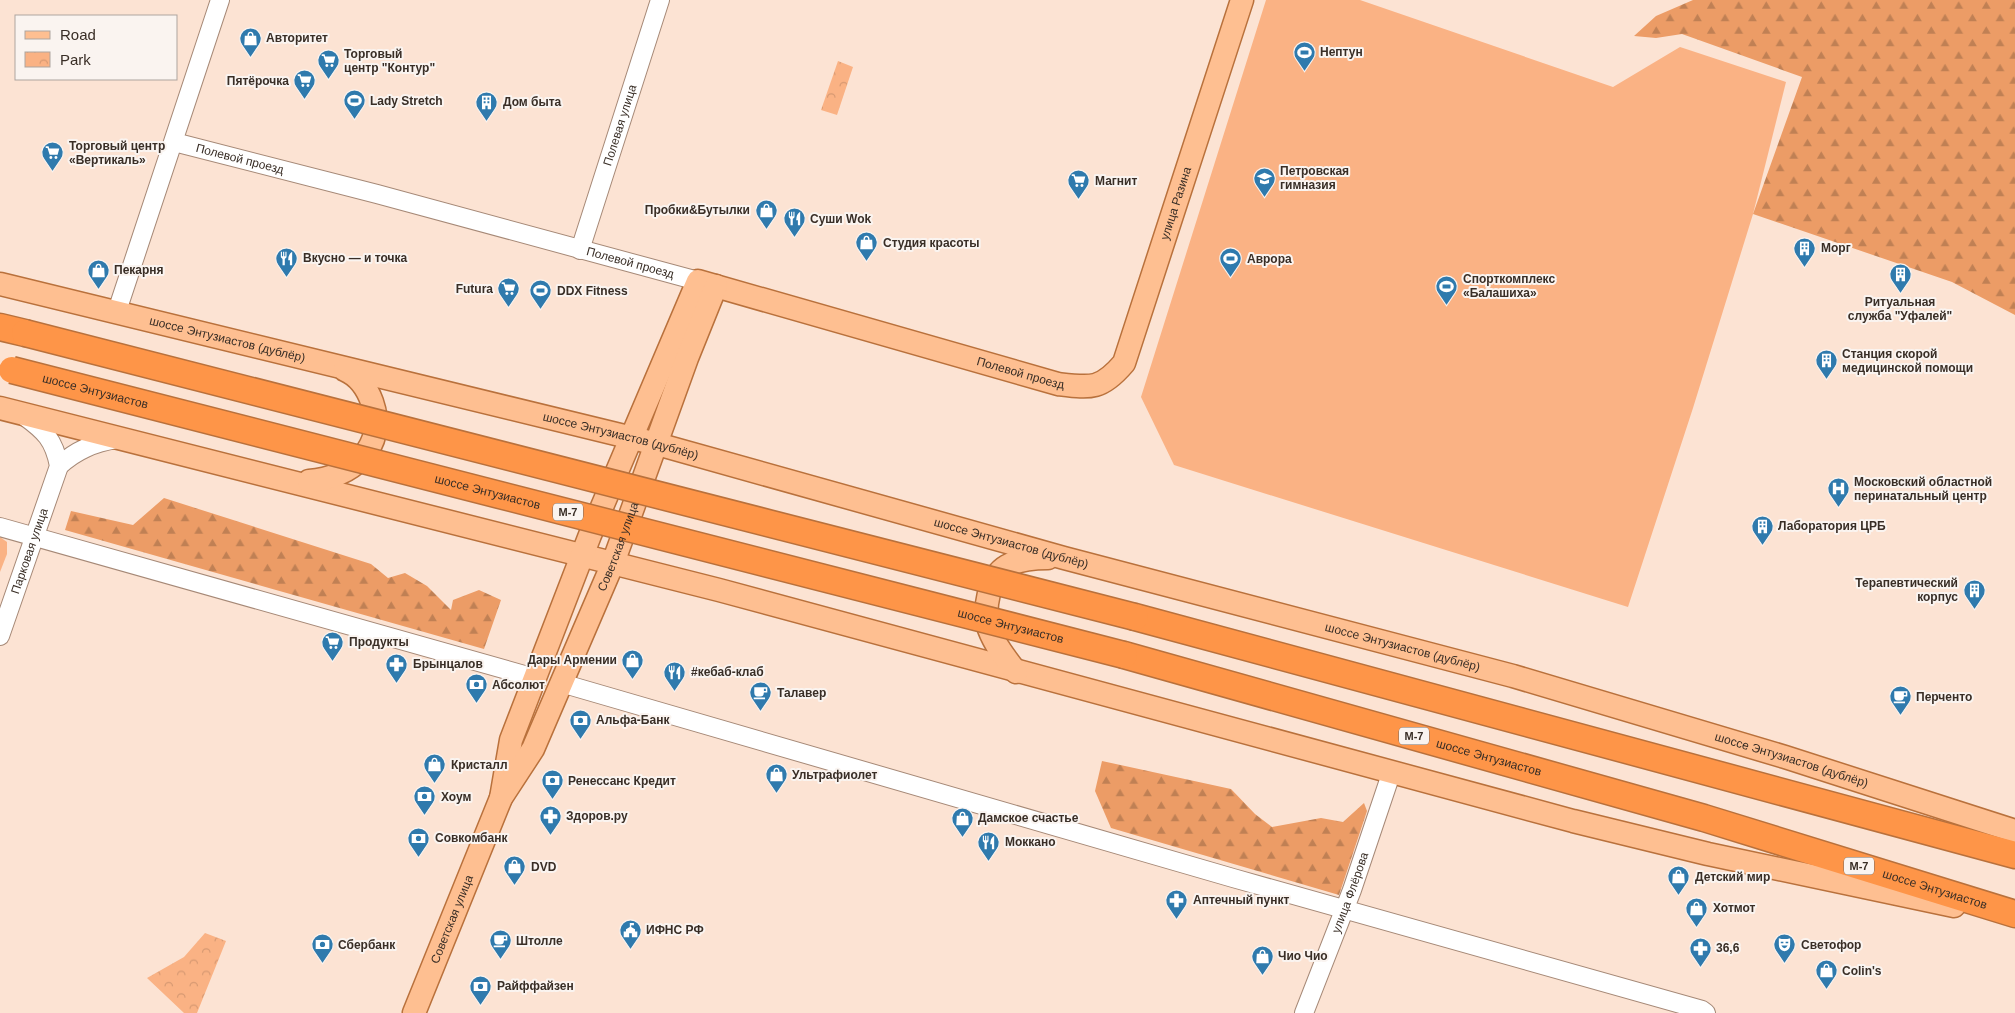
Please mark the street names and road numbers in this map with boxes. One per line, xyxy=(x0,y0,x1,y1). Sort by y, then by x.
street label: Полевая улица xyxy=(600,83,640,168)
street label: Полевой проезд xyxy=(194,141,285,177)
street label: улица Разина xyxy=(1157,165,1194,242)
street label: Полевой проезд xyxy=(585,244,676,281)
street label: шоссе Энтузиастов (дублёр) xyxy=(148,314,307,365)
street label: Полевой проезд xyxy=(975,354,1065,392)
street label: шоссе Энтузиастов xyxy=(41,371,150,412)
street label: шоссе Энтузиастов (дублёр) xyxy=(542,409,700,462)
street label: шоссе Энтузиастов xyxy=(433,472,542,512)
street label: Советская улица xyxy=(595,500,642,593)
road number: М-7 xyxy=(553,504,583,520)
street label: Парковая улица xyxy=(8,506,51,596)
street label: шоссе Энтузиастов (дублёр) xyxy=(932,515,1090,571)
street label: шоссе Энтузиастов xyxy=(956,606,1065,646)
street label: шоссе Энтузиастов (дублёр) xyxy=(1324,620,1482,674)
road number: М-7 xyxy=(1399,728,1429,744)
street label: шоссе Энтузиастов (дублёр) xyxy=(1713,730,1870,790)
street label: шоссе Энтузиастов xyxy=(1435,736,1543,779)
street label: улица Флёрова xyxy=(1329,850,1371,935)
road number: М-7 xyxy=(1844,858,1874,874)
street label: шоссе Энтузиастов xyxy=(1881,867,1989,912)
street label: Советская улица xyxy=(428,873,476,966)

